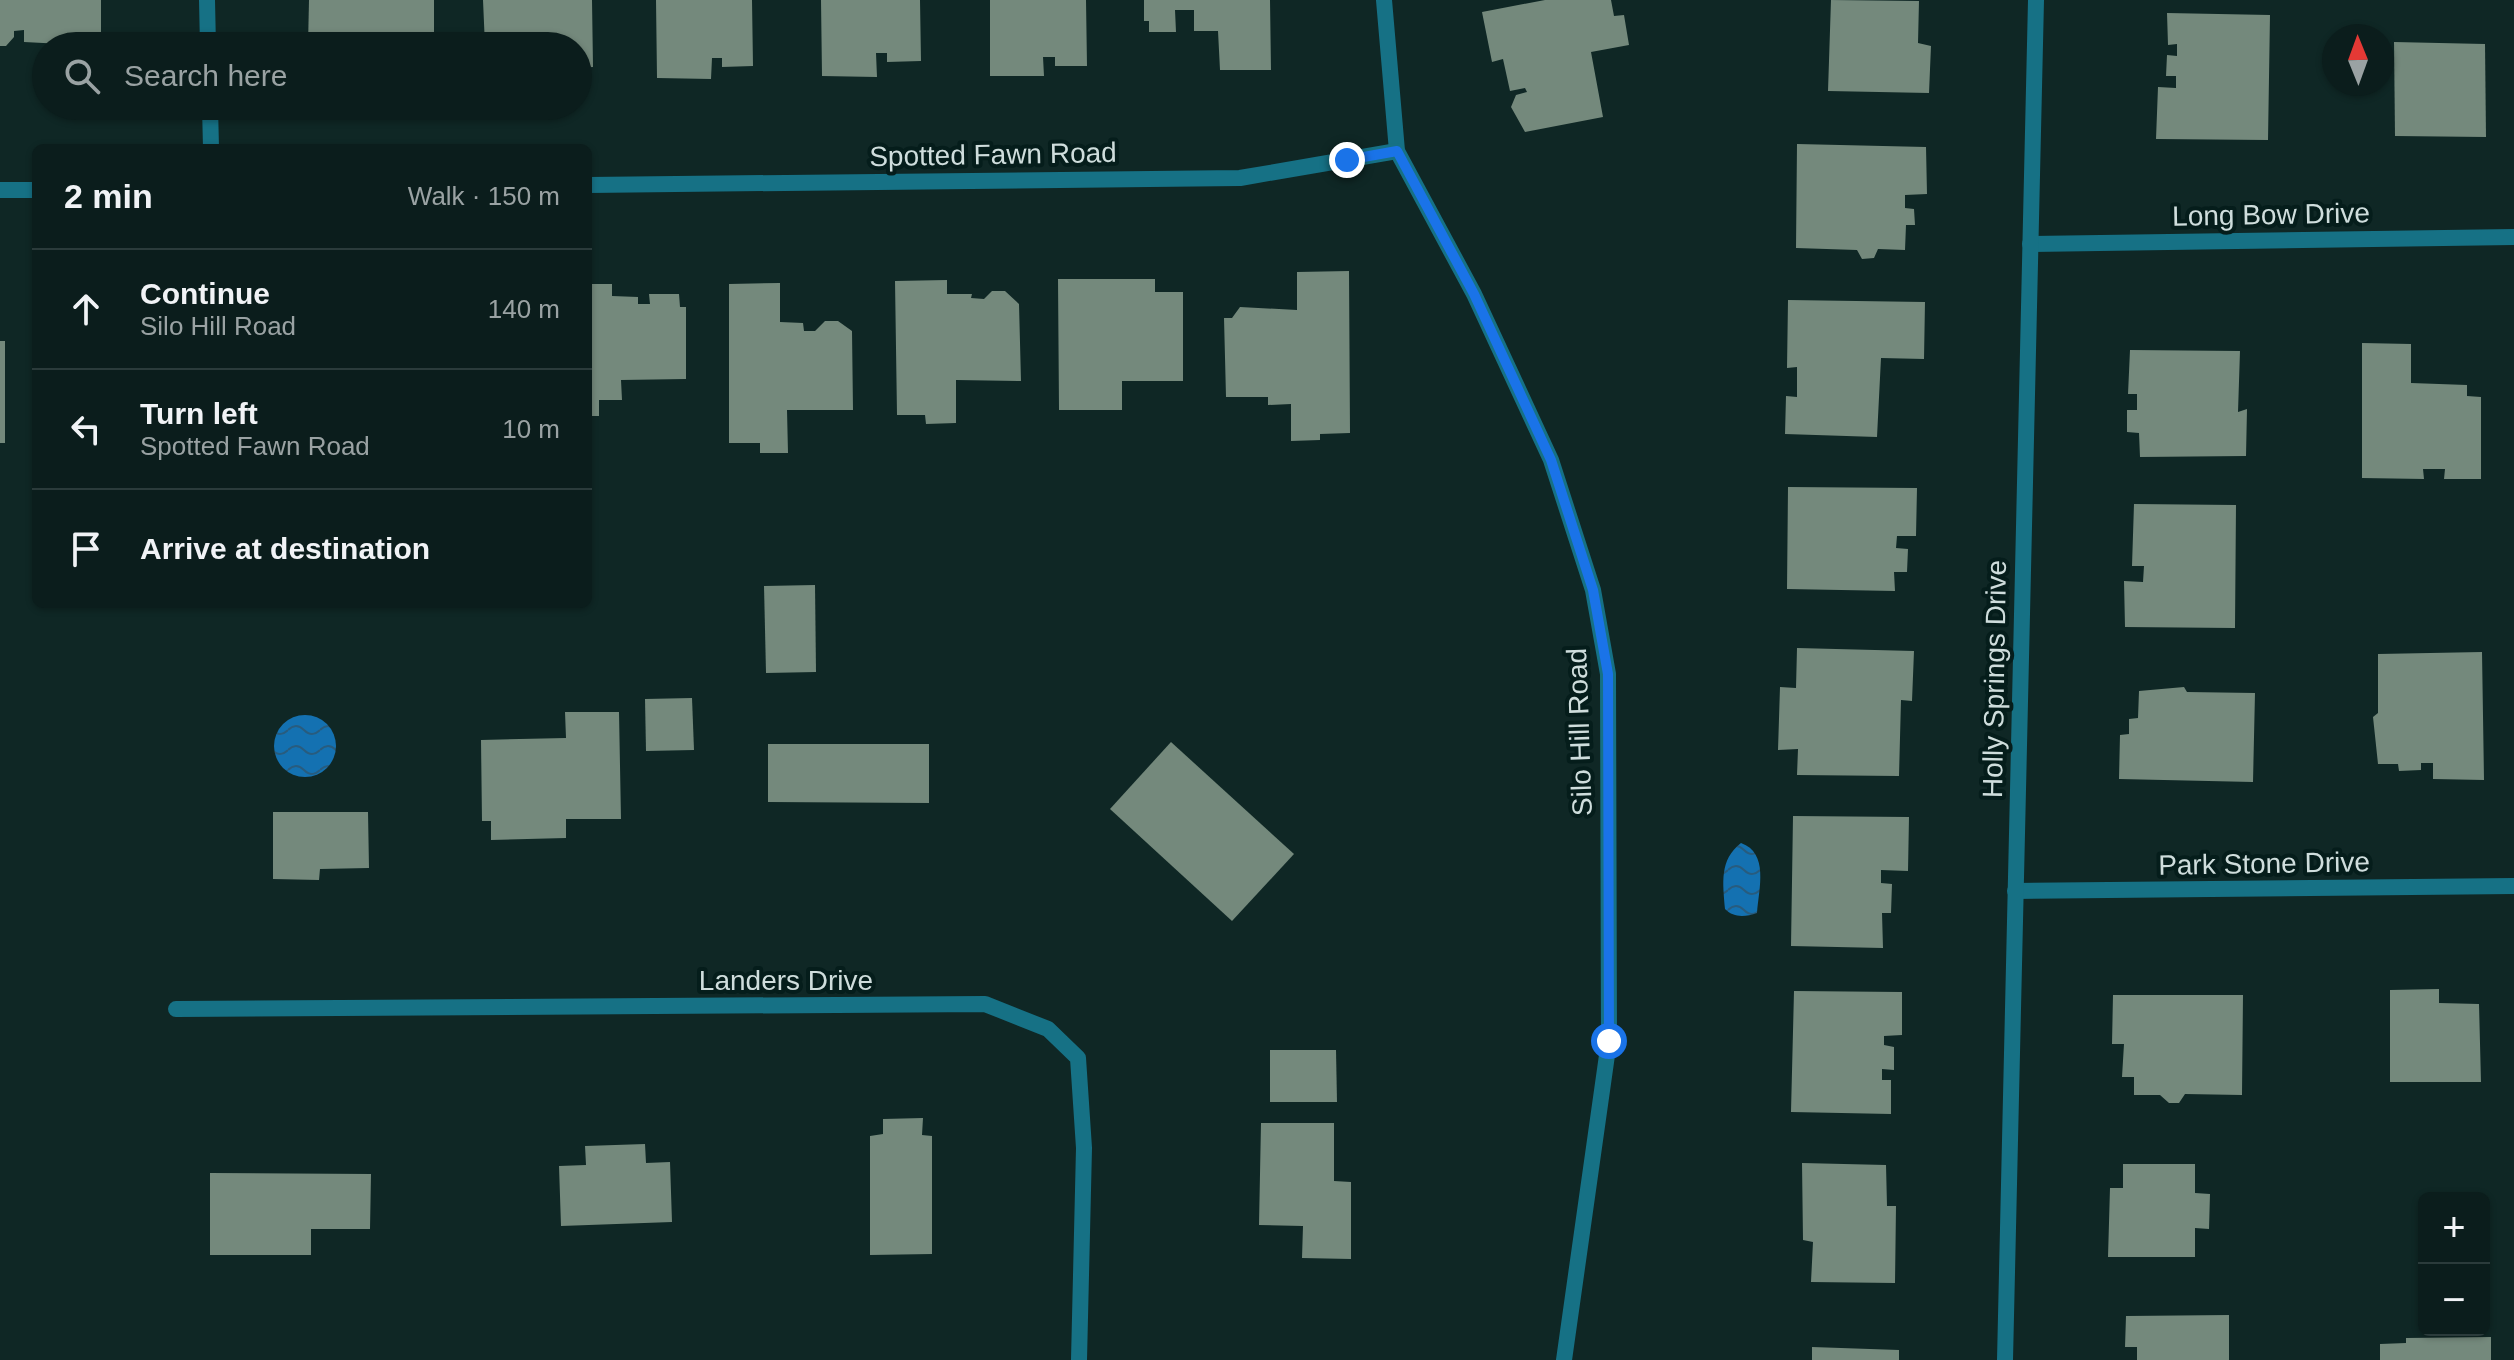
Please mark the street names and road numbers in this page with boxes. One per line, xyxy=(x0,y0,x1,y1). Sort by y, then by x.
street label: Spotted Fawn Road xyxy=(869,137,1117,172)
street label: Long Bow Drive xyxy=(2172,197,2370,232)
street label: Holly Springs Drive xyxy=(1977,560,2012,798)
street label: Silo Hill Road xyxy=(1561,647,1598,817)
street label: Park Stone Drive xyxy=(2158,846,2370,881)
street label: Landers Drive xyxy=(699,965,873,996)

